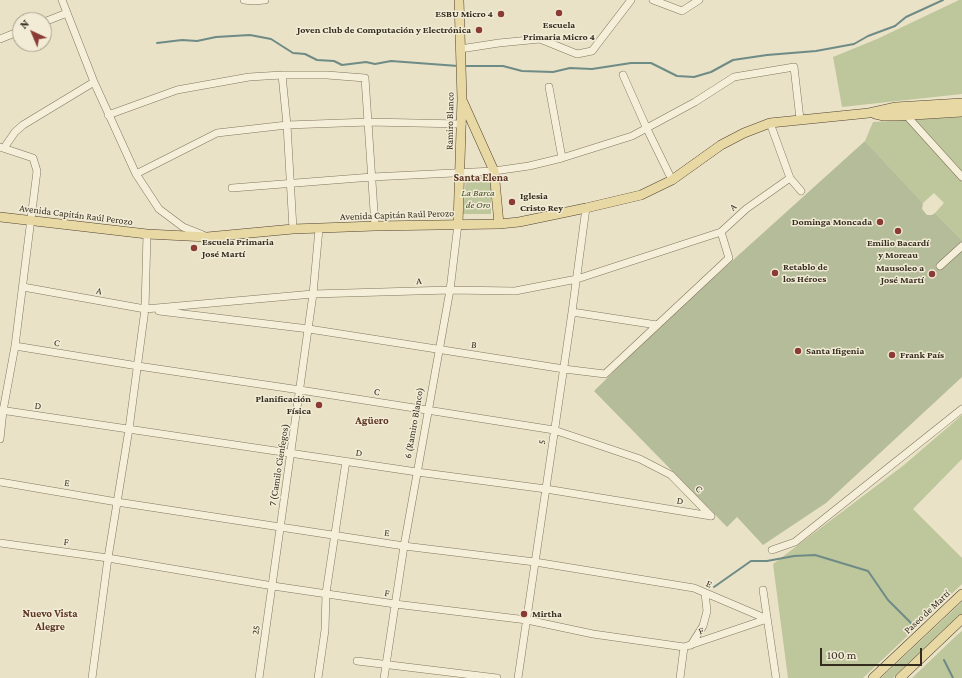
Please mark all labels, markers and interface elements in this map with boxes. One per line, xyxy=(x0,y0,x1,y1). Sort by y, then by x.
place label: ESBU Micro 4 xyxy=(435,8,493,20)
marker: Escuela Primaria Micro 4 xyxy=(554,8,564,18)
marker: ESBU Micro 4 xyxy=(496,9,506,19)
north arrow xyxy=(12,12,52,52)
text: N xyxy=(17,17,31,31)
place label: Escuela Primaria Micro 4 xyxy=(523,19,595,42)
place label: Joven Club de Computación y Electrónica xyxy=(297,24,471,36)
marker: Joven Club de Computación y Electrónica xyxy=(474,25,484,35)
street label: Ramiro Blanco xyxy=(443,92,457,150)
district label: Santa Elena xyxy=(454,171,508,185)
park label: La Barca de Oro xyxy=(461,187,495,210)
place label: Iglesia Cristo Rey xyxy=(520,190,563,214)
marker: Iglesia Cristo Rey xyxy=(507,197,517,207)
street label: A xyxy=(727,201,739,213)
street label: Avenida Capitán Raúl Perozo xyxy=(19,202,133,228)
street label: Avenida Capitán Raúl Perozo xyxy=(340,207,454,223)
place label: Dominga Moncada xyxy=(792,216,872,228)
marker: Dominga Moncada xyxy=(875,217,885,227)
marker: Emilio Bacardí y Moreau xyxy=(893,226,903,236)
place label: Escuela Primaria José Martí xyxy=(202,236,274,260)
place label: Emilio Bacardí y Moreau xyxy=(867,237,929,260)
marker: Escuela Primaria José Martí xyxy=(189,243,199,253)
place label: Retablo de los Héroes xyxy=(783,261,828,284)
place label: Mausoleo a José Martí xyxy=(876,262,924,286)
marker: Retablo de los Héroes xyxy=(770,268,780,278)
marker: Mausoleo a José Martí xyxy=(927,269,937,279)
street label: A xyxy=(416,275,422,287)
street label: A xyxy=(95,285,103,297)
street label: C xyxy=(53,337,61,349)
street label: B xyxy=(470,339,478,351)
place label: Santa Ifigenia xyxy=(806,345,864,357)
marker: Santa Ifigenia xyxy=(793,346,803,356)
place label: Frank País xyxy=(900,349,944,361)
marker: Frank País xyxy=(887,350,897,360)
street label: C xyxy=(373,386,381,398)
street label: 6 (Ramiro Blanco) xyxy=(402,387,426,459)
place label: Planificación Física xyxy=(256,393,311,416)
street label: D xyxy=(34,400,42,412)
marker: Planificación Física xyxy=(314,400,324,410)
district label: Agüero xyxy=(355,414,389,428)
street label: 7 (Camilo Cienfegos) xyxy=(267,423,291,507)
street label: 5 xyxy=(536,439,548,445)
street label: D xyxy=(355,447,363,459)
street label: E xyxy=(63,477,71,489)
street label: C xyxy=(693,483,705,495)
street label: D xyxy=(676,495,684,507)
street label: E xyxy=(383,527,391,539)
street label: F xyxy=(63,536,69,548)
street label: E xyxy=(704,577,714,591)
street label: F xyxy=(384,587,390,599)
street label: Paseo de Martí xyxy=(901,588,953,636)
district label: Nuevo Vista Alegre xyxy=(22,607,78,633)
place label: Mirtha xyxy=(532,608,562,620)
marker: Mirtha xyxy=(519,609,529,619)
street label: 25 xyxy=(249,624,263,636)
street label: F xyxy=(697,625,705,637)
scale bar xyxy=(822,640,924,666)
text: 100 m xyxy=(827,648,856,662)

